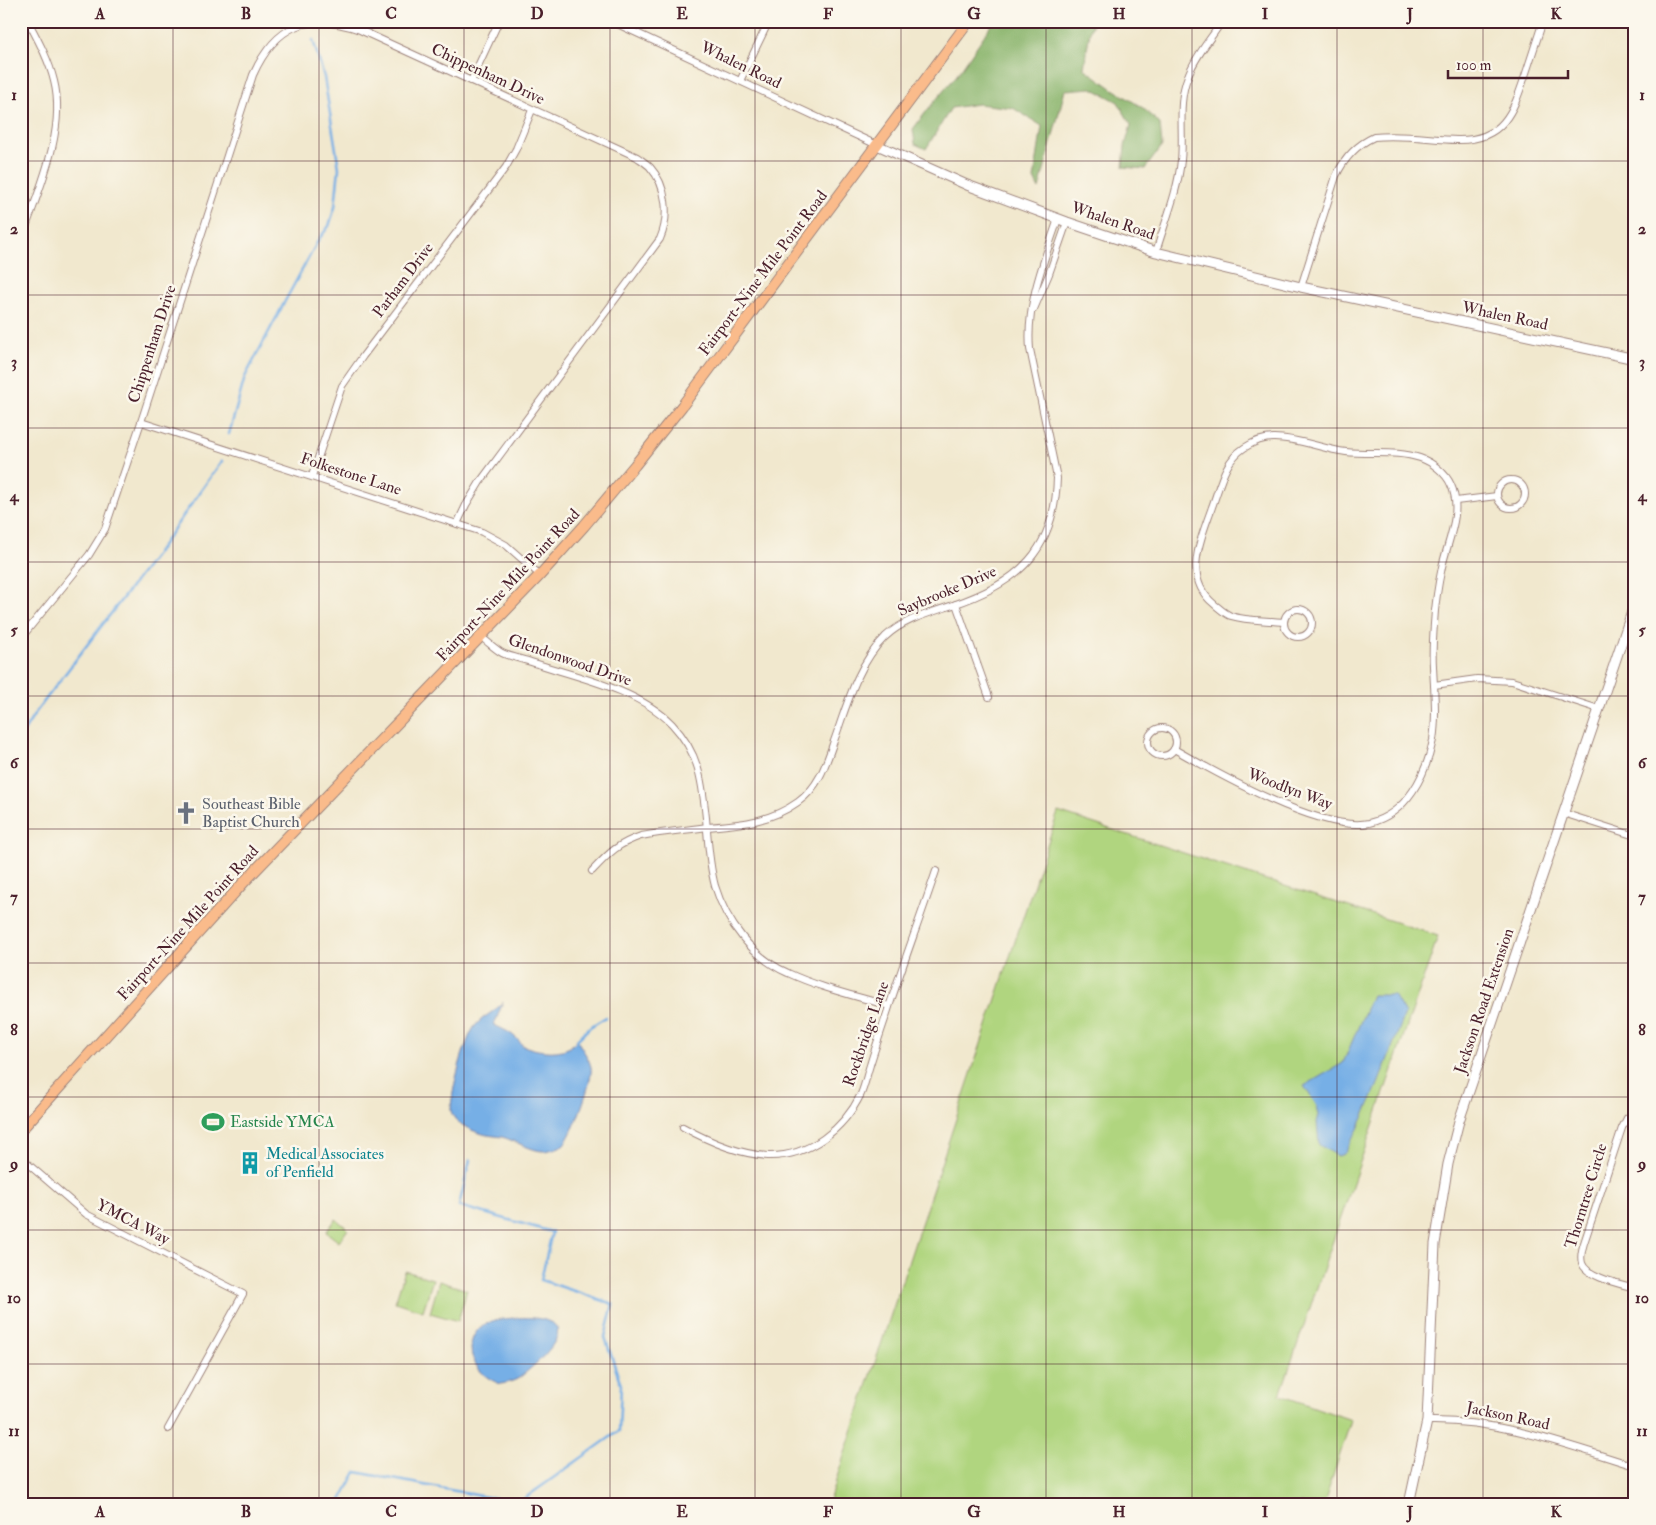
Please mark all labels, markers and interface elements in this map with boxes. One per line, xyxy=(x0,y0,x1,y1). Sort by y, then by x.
text: A xyxy=(94,4,106,24)
text: B xyxy=(241,4,251,24)
text: C xyxy=(385,4,397,24)
text: D xyxy=(530,4,544,24)
text: E xyxy=(676,4,688,24)
text: F xyxy=(823,4,833,24)
text: G xyxy=(967,4,981,24)
text: H xyxy=(1112,4,1126,24)
text: I xyxy=(1262,4,1269,24)
text: J xyxy=(1406,4,1414,25)
text: K xyxy=(1550,4,1562,24)
street label: Whalen Road xyxy=(697,36,785,93)
street label: Chippenham Drive xyxy=(428,39,548,110)
scale bar xyxy=(1448,48,1568,80)
text: 100 m xyxy=(1456,56,1492,75)
text: 1 xyxy=(11,85,17,105)
text: 1 xyxy=(1639,85,1645,105)
street label: Fairport-Nine Mile Point Road xyxy=(694,186,833,360)
street label: Whalen Road xyxy=(1068,197,1158,245)
text: 2 xyxy=(10,219,18,239)
text: 2 xyxy=(1638,219,1646,239)
street label: Parham Drive xyxy=(368,238,438,321)
street label: Chippenham Drive xyxy=(124,282,182,406)
street label: Whalen Road xyxy=(1459,297,1550,335)
text: 3 xyxy=(11,352,17,372)
text: 3 xyxy=(1639,352,1645,372)
street label: Folkestone Lane xyxy=(298,448,404,500)
text: 4 xyxy=(9,486,20,506)
text: 4 xyxy=(1637,486,1648,506)
street label: Fairport-Nine Mile Point Road xyxy=(432,504,585,666)
street label: Saybrooke Drive xyxy=(895,561,1000,621)
text: 5 xyxy=(10,620,18,640)
text: 5 xyxy=(1638,620,1646,640)
street label: Glendonwood Drive xyxy=(506,630,635,691)
text: 6 xyxy=(10,753,20,773)
text: 6 xyxy=(1638,753,1648,773)
street label: Woodlyn Way xyxy=(1244,763,1336,815)
place label: Southeast Bible Baptist Church xyxy=(202,794,301,833)
church icon: Southeast Bible Baptist Church xyxy=(173,800,199,826)
street label: Fairport-Nine Mile Point Road xyxy=(113,841,264,1005)
text: 7 xyxy=(10,887,18,907)
text: 7 xyxy=(1638,887,1646,907)
street label: Jackson Road Extension xyxy=(1449,926,1519,1078)
street label: Rockbridge Lane xyxy=(839,979,893,1089)
text: 8 xyxy=(10,1020,18,1040)
text: 8 xyxy=(1638,1020,1646,1040)
sports icon: Eastside YMCA xyxy=(200,1109,226,1135)
place label: Eastside YMCA xyxy=(230,1112,335,1132)
street label: Thorntree Circle xyxy=(1561,1141,1612,1251)
place label: Medical Associates of Penfield xyxy=(266,1144,384,1182)
building icon: Medical Associates of Penfield xyxy=(237,1150,263,1176)
text: 9 xyxy=(8,1154,18,1174)
text: 9 xyxy=(1636,1154,1646,1174)
street label: YMCA Way xyxy=(93,1195,174,1249)
text: 10 xyxy=(7,1288,21,1308)
text: 10 xyxy=(1635,1288,1649,1308)
street label: Jackson Road xyxy=(1463,1397,1552,1436)
text: 11 xyxy=(8,1421,20,1441)
text: 11 xyxy=(1636,1421,1648,1441)
text: A xyxy=(94,1502,106,1522)
text: B xyxy=(241,1502,251,1522)
text: C xyxy=(385,1502,397,1522)
text: D xyxy=(530,1502,544,1522)
text: E xyxy=(676,1502,688,1522)
text: F xyxy=(823,1502,833,1522)
text: G xyxy=(967,1502,981,1522)
text: H xyxy=(1112,1502,1126,1522)
text: I xyxy=(1262,1502,1269,1522)
text: J xyxy=(1406,1502,1414,1523)
text: K xyxy=(1550,1502,1562,1522)

